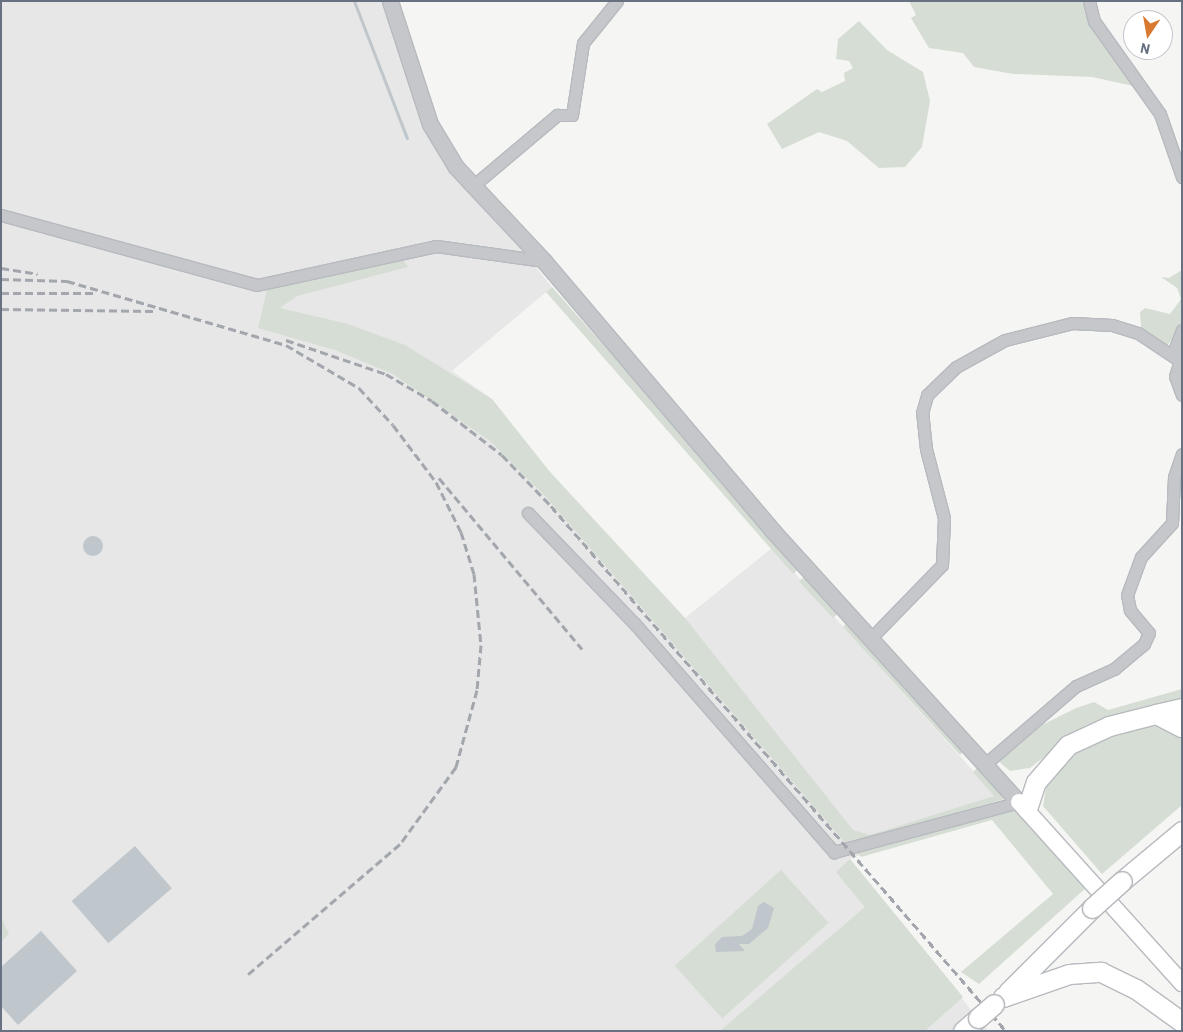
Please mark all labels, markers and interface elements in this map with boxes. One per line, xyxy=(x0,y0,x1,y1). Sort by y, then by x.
north arrow xyxy=(1123,10,1173,60)
text: N xyxy=(1139,40,1151,58)

